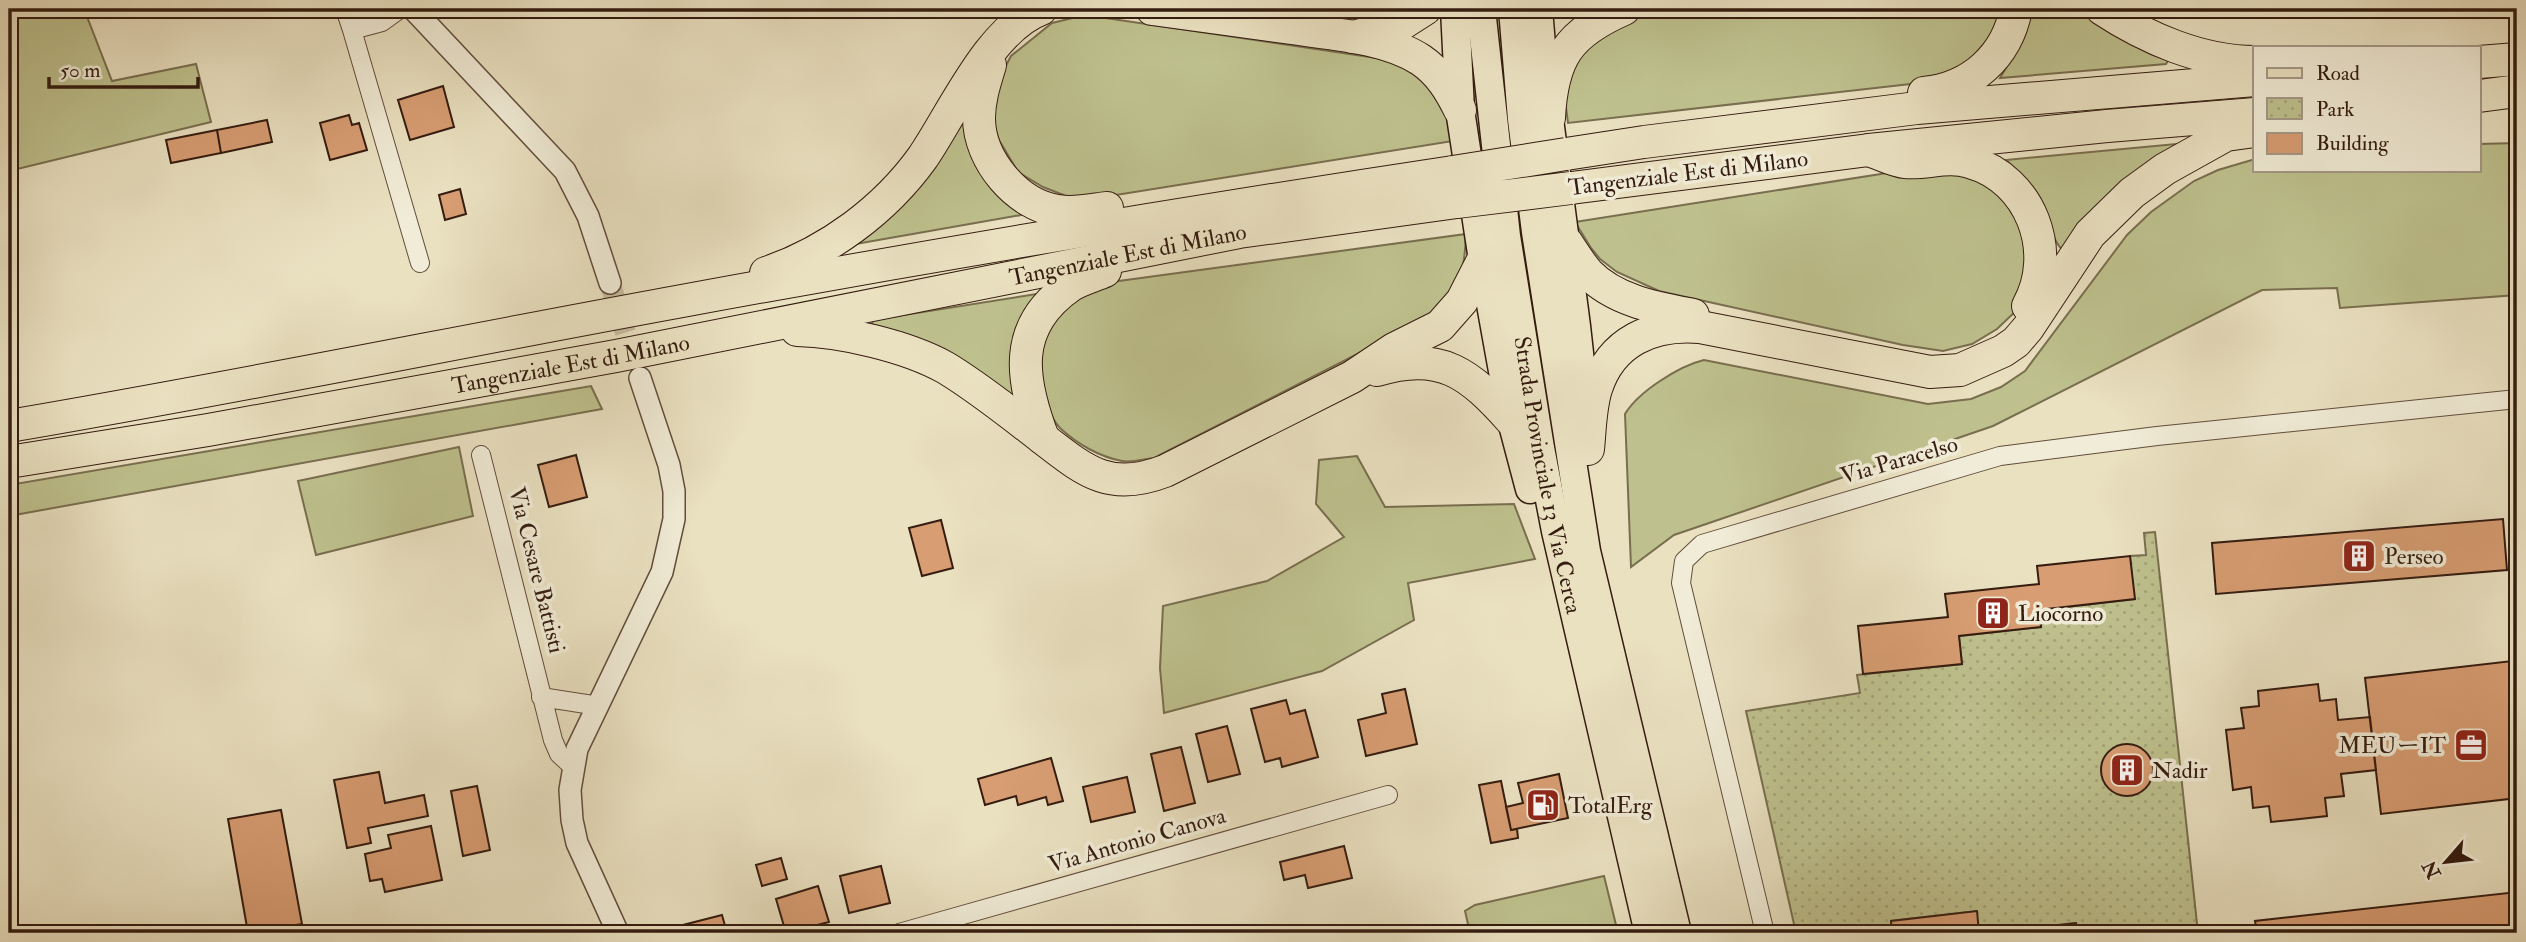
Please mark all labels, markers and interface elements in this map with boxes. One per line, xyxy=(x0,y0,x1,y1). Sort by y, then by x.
scale bar xyxy=(49,46,198,90)
legend xyxy=(2253,46,2480,172)
text: 50 m xyxy=(60,57,101,84)
text: Road xyxy=(2316,60,2361,87)
text: Park xyxy=(2316,96,2354,123)
text: Building xyxy=(2316,130,2389,157)
street label: Tangenziale Est di Milano xyxy=(1567,144,1809,202)
street label: Tangenziale Est di Milano xyxy=(1007,217,1248,292)
street label: Tangenziale Est di Milano xyxy=(449,327,692,400)
street label: Strada Provinciale 13 Via Cerca xyxy=(1508,334,1589,617)
street label: Via Paracelso xyxy=(1837,429,1961,491)
street label: Via Cesare Battisti xyxy=(502,484,572,656)
building icon: Perseo xyxy=(2340,537,2378,575)
place label: Perseo xyxy=(2384,542,2444,571)
building icon: Liocorno xyxy=(1974,594,2012,632)
place label: Liocorno xyxy=(2018,599,2103,628)
office icon: MEUーIT xyxy=(2452,726,2490,764)
place label: MEUーIT xyxy=(2339,731,2446,760)
building icon: Nadir xyxy=(2108,751,2146,789)
place label: Nadir xyxy=(2152,756,2208,785)
fuel station icon: TotalErg xyxy=(1524,786,1562,824)
place label: TotalErg xyxy=(1568,791,1653,820)
street label: Via Antonio Canova xyxy=(1045,801,1230,879)
north arrow xyxy=(2410,827,2480,897)
text: N xyxy=(2417,855,2447,884)

